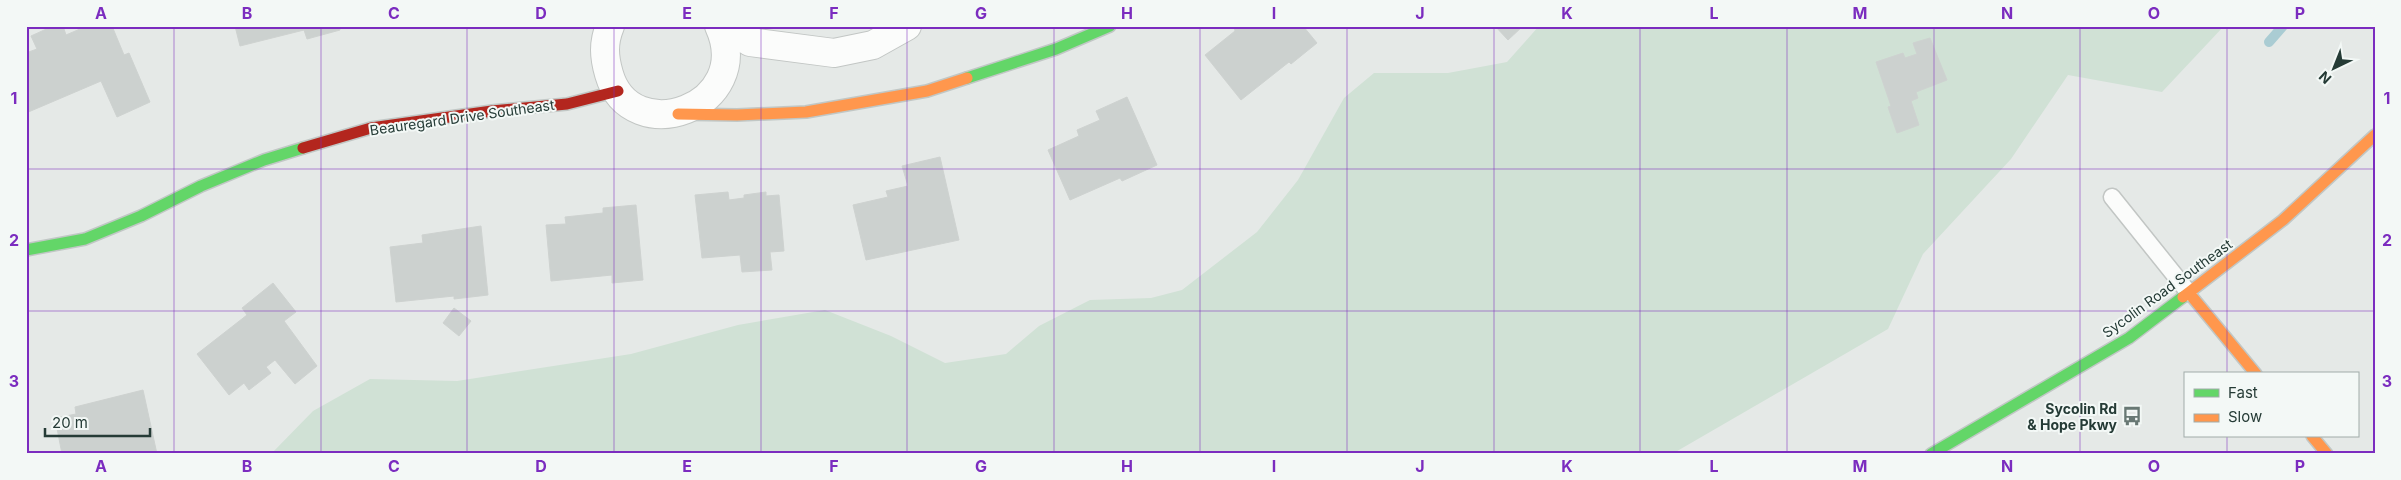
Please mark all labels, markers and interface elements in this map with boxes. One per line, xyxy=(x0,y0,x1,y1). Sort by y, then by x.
text: A xyxy=(95,3,107,23)
text: B xyxy=(242,3,252,23)
text: C xyxy=(388,3,400,23)
text: D xyxy=(535,3,547,23)
text: E xyxy=(682,3,692,23)
text: F xyxy=(829,3,839,23)
text: G xyxy=(975,3,987,23)
text: H xyxy=(1121,3,1133,23)
text: I xyxy=(1272,3,1276,23)
text: J xyxy=(1415,3,1425,23)
text: K xyxy=(1561,3,1573,23)
text: L xyxy=(1709,3,1719,23)
text: M xyxy=(1853,3,1867,23)
text: N xyxy=(2001,3,2013,23)
text: O xyxy=(2148,3,2160,23)
text: P xyxy=(2295,3,2305,23)
north arrow xyxy=(2308,42,2358,92)
text: N xyxy=(2315,68,2334,88)
text: 1 xyxy=(11,88,17,108)
text: 1 xyxy=(2384,88,2390,108)
street label: Beauregard Drive Southeast xyxy=(369,96,556,138)
text: 2 xyxy=(9,230,19,250)
text: 2 xyxy=(2382,230,2392,250)
street label: Sycolin Road Southeast xyxy=(2099,235,2236,341)
text: 3 xyxy=(9,371,19,391)
text: 3 xyxy=(2382,371,2392,391)
legend xyxy=(2184,372,2358,438)
text: Fast xyxy=(2228,383,2258,402)
place label: Sycolin Rd & Hope Pkwy xyxy=(2027,400,2118,433)
scale bar xyxy=(45,405,150,437)
bus stop icon: Sycolin Rd & Hope Pkwy xyxy=(2121,405,2143,427)
text: Slow xyxy=(2228,407,2262,426)
text: 20 m xyxy=(52,413,88,432)
text: A xyxy=(95,456,107,476)
text: B xyxy=(242,456,252,476)
text: C xyxy=(388,456,400,476)
text: D xyxy=(535,456,547,476)
text: E xyxy=(682,456,692,476)
text: F xyxy=(829,456,839,476)
text: G xyxy=(975,456,987,476)
text: H xyxy=(1121,456,1133,476)
text: I xyxy=(1272,456,1276,476)
text: J xyxy=(1415,456,1425,476)
text: K xyxy=(1561,456,1573,476)
text: L xyxy=(1709,456,1719,476)
text: M xyxy=(1853,456,1867,476)
text: N xyxy=(2001,456,2013,476)
text: O xyxy=(2148,456,2160,476)
text: P xyxy=(2295,456,2305,476)

